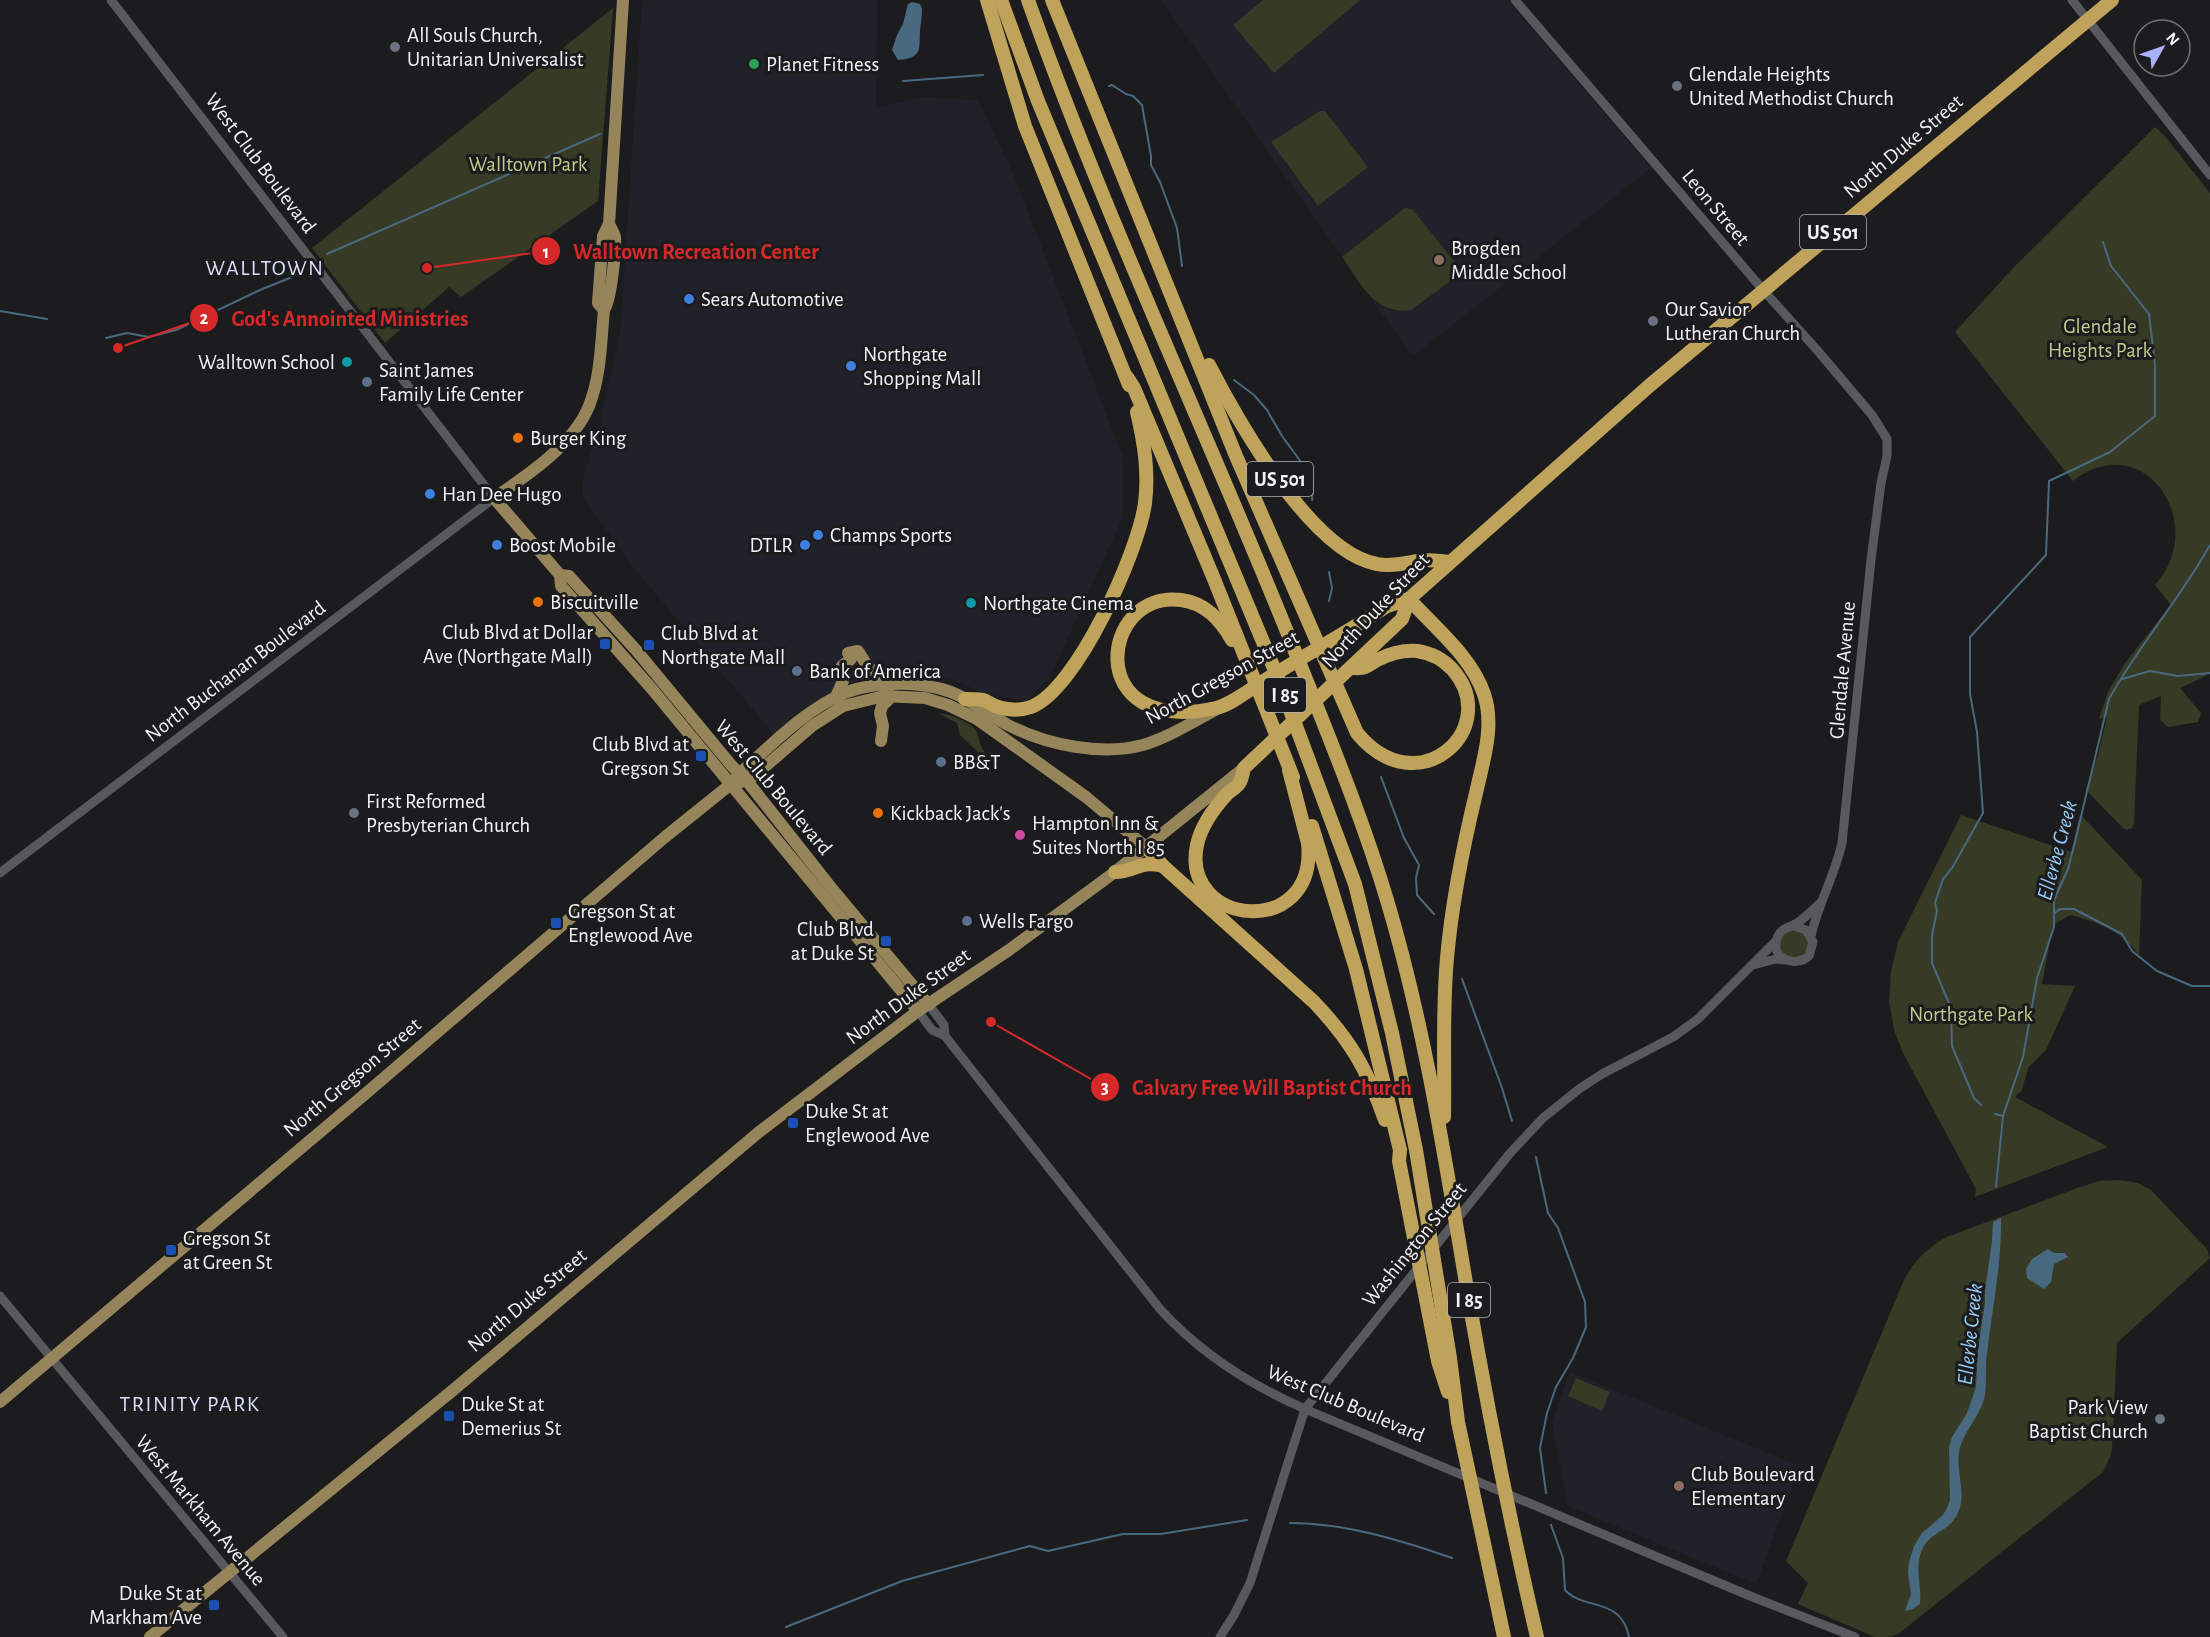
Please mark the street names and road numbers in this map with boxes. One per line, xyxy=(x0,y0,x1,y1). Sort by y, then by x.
street label: West Club Boulevard xyxy=(201,89,320,237)
street label: North Duke Street xyxy=(1840,91,1967,202)
street label: Leon Street xyxy=(1678,165,1753,250)
road number: US 501 xyxy=(1800,215,1866,249)
road number: US 501 xyxy=(1247,462,1313,496)
street label: North Duke Street xyxy=(1317,549,1434,672)
street label: North Buchanan Boulevard xyxy=(141,597,329,746)
street label: Glendale Avenue xyxy=(1826,600,1859,740)
street label: North Gregson Street xyxy=(1142,626,1303,728)
road number: I 85 xyxy=(1264,678,1306,712)
street label: West Club Boulevard xyxy=(711,716,836,859)
street label: North Duke Street xyxy=(842,944,975,1048)
street label: North Gregson Street xyxy=(280,1014,425,1141)
street label: Washington Street xyxy=(1358,1178,1471,1310)
street label: North Duke Street xyxy=(464,1245,591,1356)
road number: I 85 xyxy=(1448,1283,1490,1317)
street label: West Club Boulevard xyxy=(1264,1361,1428,1446)
street label: West Markham Avenue xyxy=(132,1431,270,1590)

